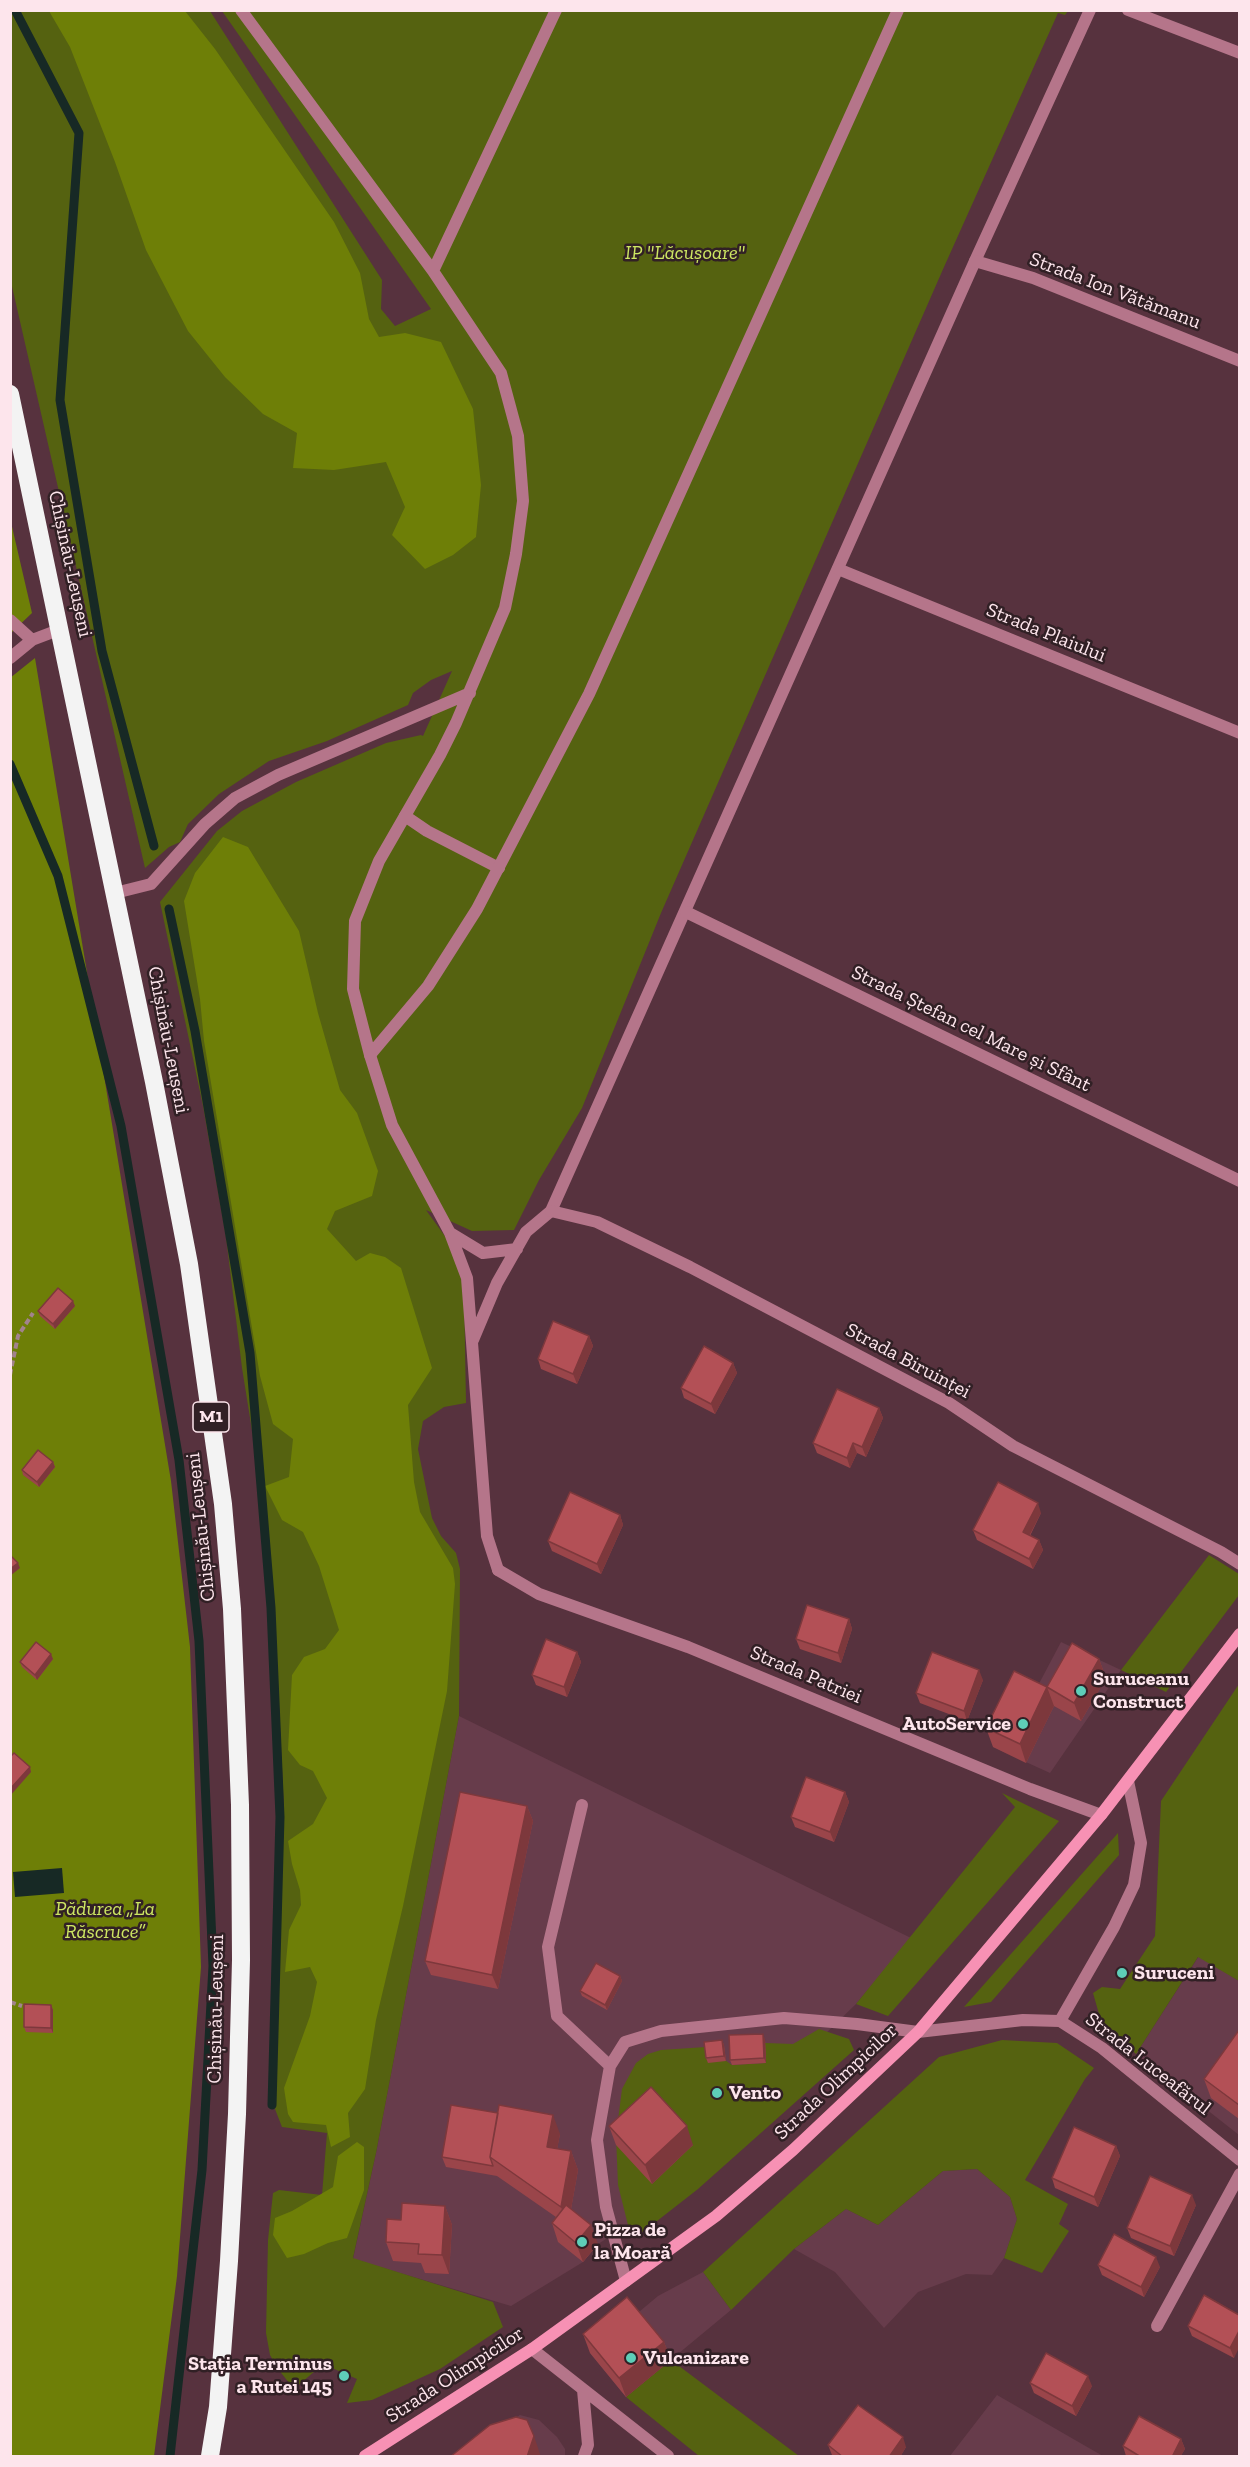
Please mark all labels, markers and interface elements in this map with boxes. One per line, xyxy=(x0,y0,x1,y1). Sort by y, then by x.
park label: IP "Lăcușoare" xyxy=(625,241,745,265)
street label: Strada Ion Vătămanu xyxy=(1026,247,1204,335)
street label: Chișinău-Leușeni xyxy=(43,488,97,640)
street label: Strada Plaiului xyxy=(983,598,1109,668)
street label: Strada Ștefan cel Mare și Sfânt xyxy=(847,961,1095,1097)
street label: Chișinău-Leușeni xyxy=(142,964,194,1116)
street label: Strada Biruinței xyxy=(841,1318,975,1404)
road number: M1 xyxy=(193,1402,229,1432)
street label: Chișinău-Leușeni xyxy=(181,1451,221,1603)
street label: Strada Patriei xyxy=(747,1641,865,1709)
place label: Suruceanu Construct xyxy=(1093,1667,1189,1714)
marker: Suruceanu Construct xyxy=(1074,1684,1088,1698)
place label: AutoService xyxy=(902,1712,1011,1736)
marker: AutoService xyxy=(1016,1717,1030,1731)
park label: Pădurea „La Răscruce” xyxy=(55,1897,155,1944)
street label: Chișinău-Leușeni xyxy=(203,1934,229,2084)
place label: Suruceni xyxy=(1134,1961,1214,1985)
marker: Suruceni xyxy=(1115,1966,1129,1980)
street label: Strada Luceafărul xyxy=(1081,2008,1215,2120)
street label: Strada Olimpicilor xyxy=(770,2019,902,2145)
place label: Vento xyxy=(729,2081,781,2105)
marker: Vento xyxy=(710,2086,724,2100)
place label: Pizza de la Moară xyxy=(594,2218,671,2265)
marker: Pizza de la Moară xyxy=(575,2235,589,2249)
street label: Strada Olimpicilor xyxy=(382,2322,528,2428)
place label: Vulcanizare xyxy=(643,2346,749,2370)
marker: Vulcanizare xyxy=(624,2351,638,2365)
place label: Stația Terminus a Rutei 145 xyxy=(188,2352,332,2399)
marker: Stația Terminus a Rutei 145 xyxy=(337,2369,351,2383)

